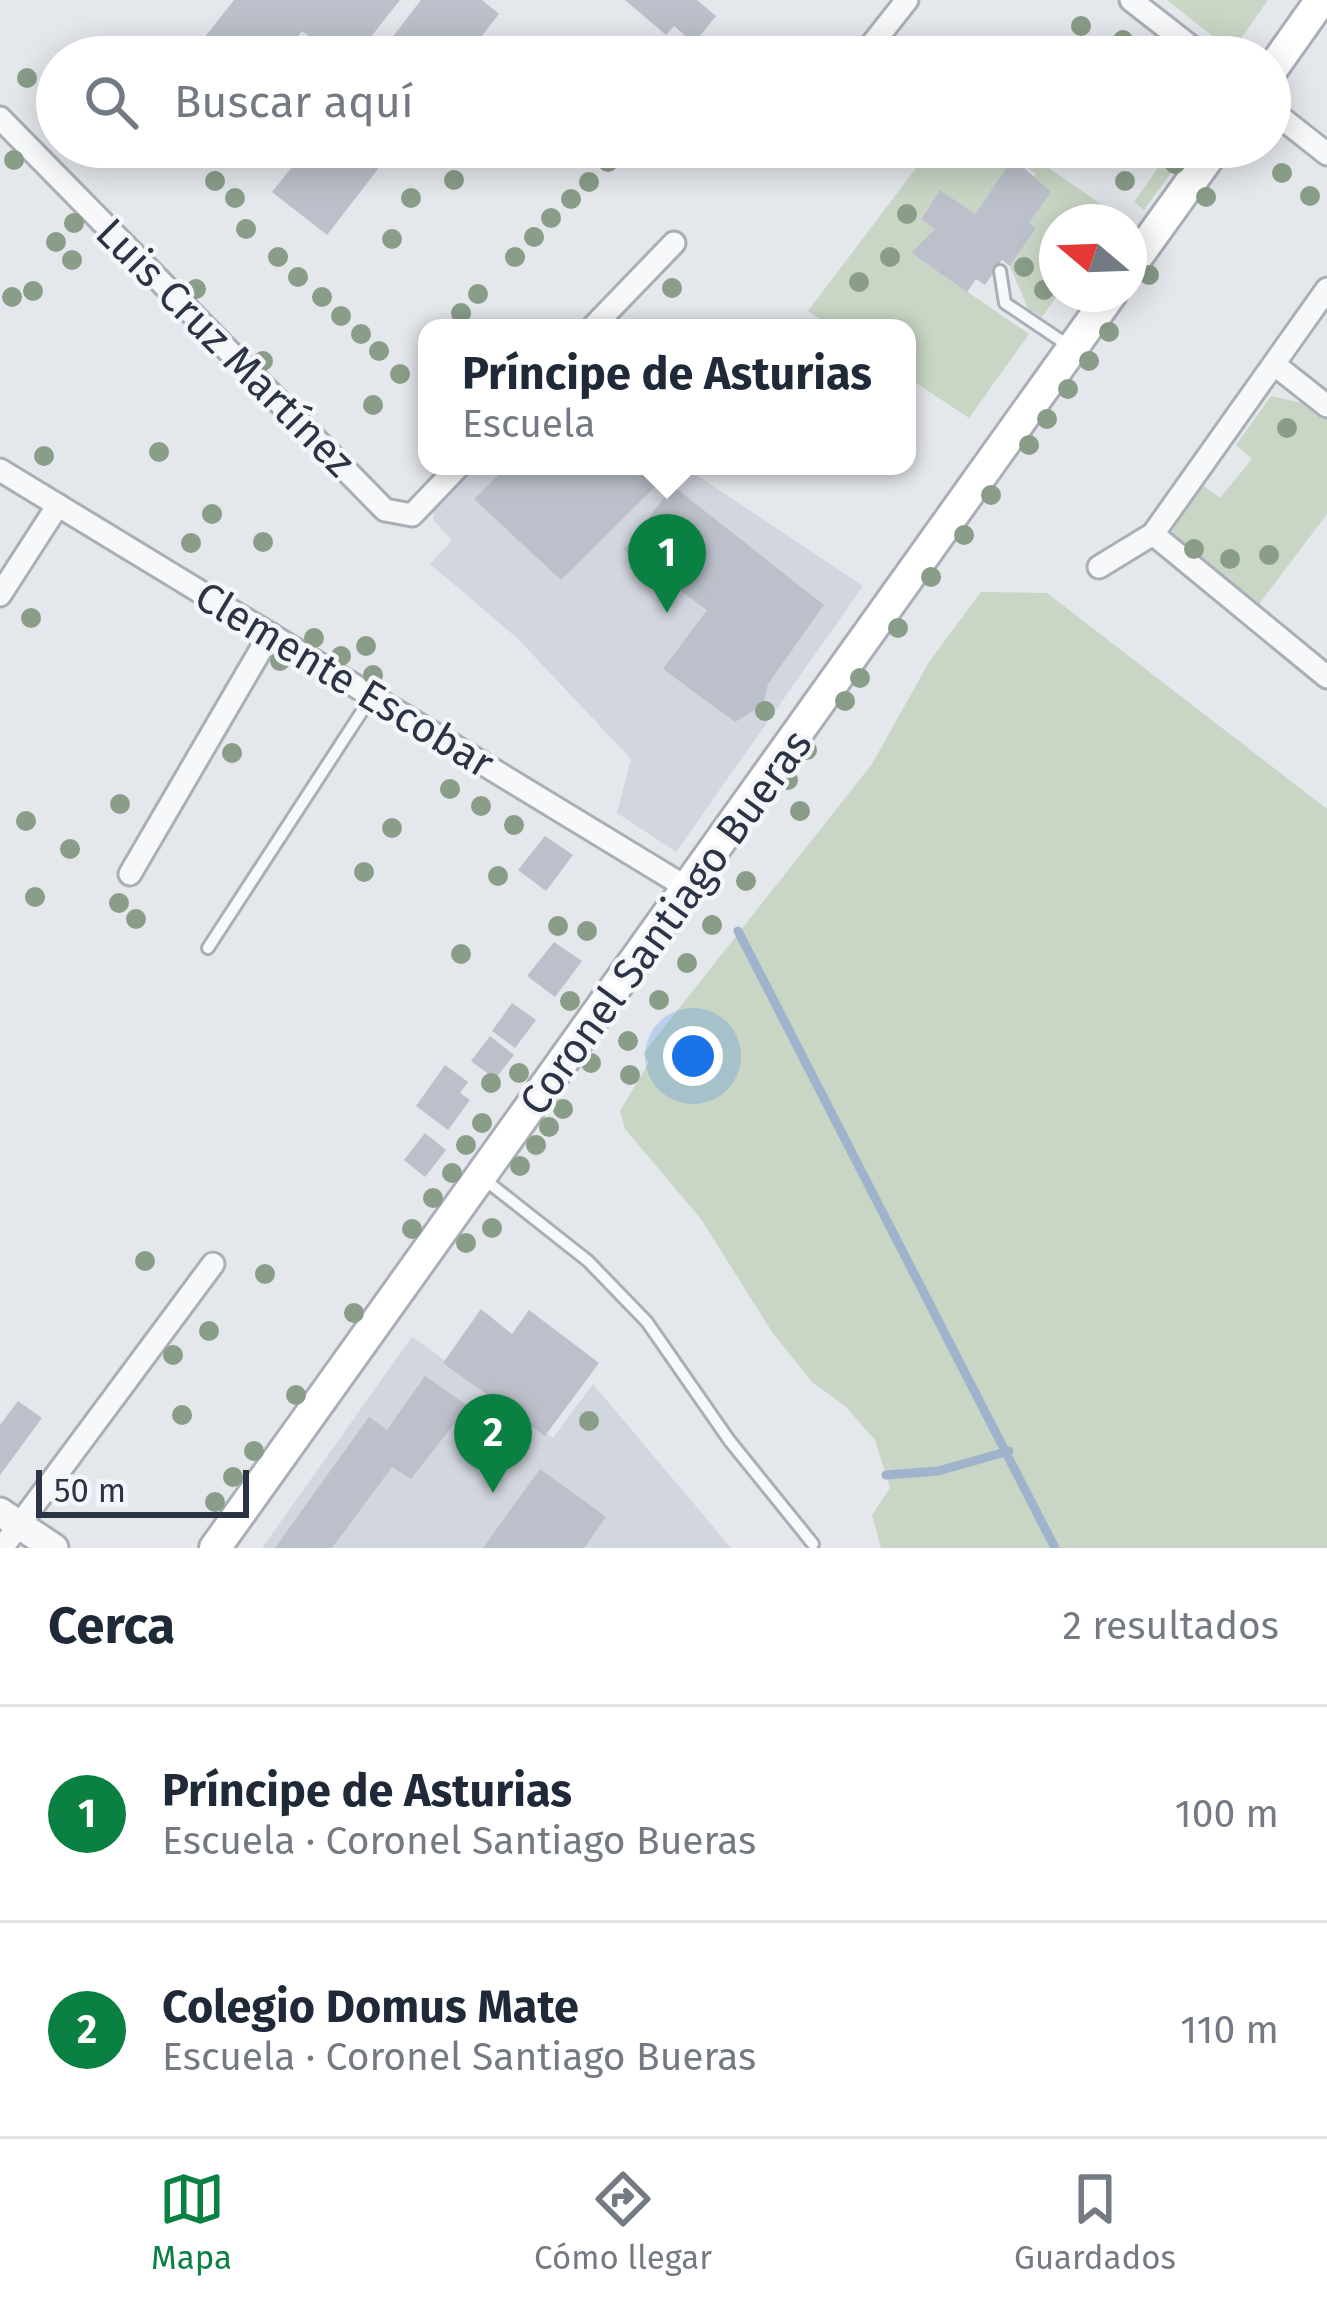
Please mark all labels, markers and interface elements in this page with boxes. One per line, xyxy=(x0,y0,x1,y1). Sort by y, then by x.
search box xyxy=(36,36,1291,168)
icon: search xyxy=(78,69,144,135)
text: Buscar aquí xyxy=(174,75,414,129)
north arrow xyxy=(1039,204,1147,312)
street label: Luis Cruz Martínez xyxy=(86,208,365,487)
popup xyxy=(418,319,916,475)
text: Príncipe de Asturias xyxy=(462,347,872,401)
text: Escuela xyxy=(462,401,596,447)
pin: 1 xyxy=(628,514,706,613)
street label: Clemente Escobar xyxy=(186,571,503,789)
street label: Coronel Santiago Bueras xyxy=(509,720,822,1125)
your location xyxy=(663,1026,723,1086)
pin: 2 xyxy=(454,1394,532,1493)
scale bar xyxy=(36,1464,249,1517)
text: 50 m xyxy=(54,1471,126,1511)
text: Cerca xyxy=(48,1595,175,1657)
text: 2 resultados xyxy=(1063,1603,1279,1649)
text: Príncipe de Asturias xyxy=(162,1764,572,1818)
text: 1 xyxy=(78,1791,96,1837)
text: 100 m xyxy=(1175,1791,1279,1837)
text: Escuela · Coronel Santiago Bueras xyxy=(162,1818,756,1864)
text: Colegio Domus Mate xyxy=(162,1980,579,2034)
text: 2 xyxy=(77,2007,97,2053)
text: 110 m xyxy=(1180,2007,1279,2053)
text: Escuela · Coronel Santiago Bueras xyxy=(162,2034,756,2080)
tab: Mapa xyxy=(151,2166,232,2278)
tab: Cómo llegar xyxy=(534,2166,712,2278)
tab: Guardados xyxy=(1014,2166,1176,2278)

